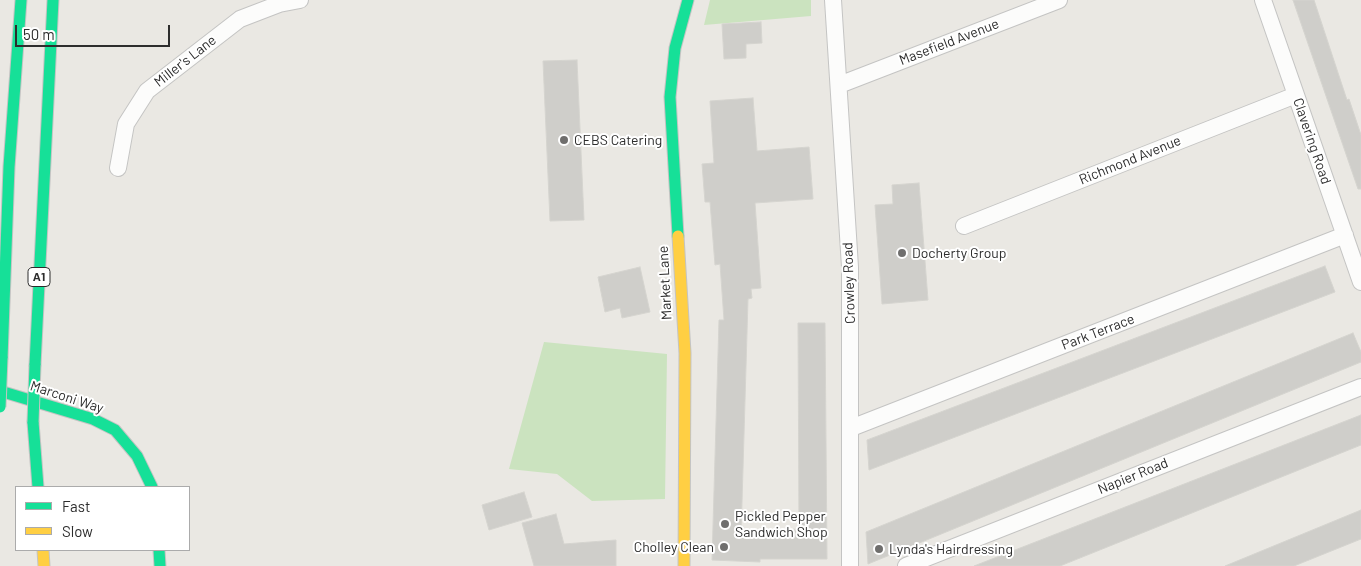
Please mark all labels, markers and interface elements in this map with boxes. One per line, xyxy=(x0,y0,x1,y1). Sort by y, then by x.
scale bar xyxy=(18,15,172,47)
street label: Masefield Avenue xyxy=(897,15,1001,69)
text: 50 m xyxy=(23,25,55,43)
street label: Miller's Lane xyxy=(151,32,219,90)
street label: Clavering Road xyxy=(1289,96,1335,186)
place label: CEBS Catering xyxy=(574,132,662,148)
street label: Richmond Avenue xyxy=(1077,132,1183,188)
marker: CEBS Catering xyxy=(558,134,570,146)
street label: Crowley Road xyxy=(839,242,859,324)
street label: Market Lane xyxy=(655,245,675,321)
place label: Docherty Group xyxy=(912,245,1007,261)
marker: Docherty Group xyxy=(896,247,908,259)
road number: A1 xyxy=(28,268,50,286)
street label: Park Terrace xyxy=(1059,310,1137,354)
street label: Marconi Way xyxy=(28,377,106,417)
street label: Napier Road xyxy=(1095,454,1171,498)
legend xyxy=(15,486,190,551)
text: Fast xyxy=(62,497,90,515)
place label: Pickled Pepper Sandwich Shop xyxy=(735,508,828,540)
marker: Pickled Pepper Sandwich Shop xyxy=(719,518,731,530)
text: Slow xyxy=(62,522,93,540)
place label: Cholley Clean xyxy=(634,539,714,555)
marker: Cholley Clean xyxy=(718,541,730,553)
place label: Lynda's Hairdressing xyxy=(889,541,1013,557)
marker: Lynda's Hairdressing xyxy=(873,543,885,555)

